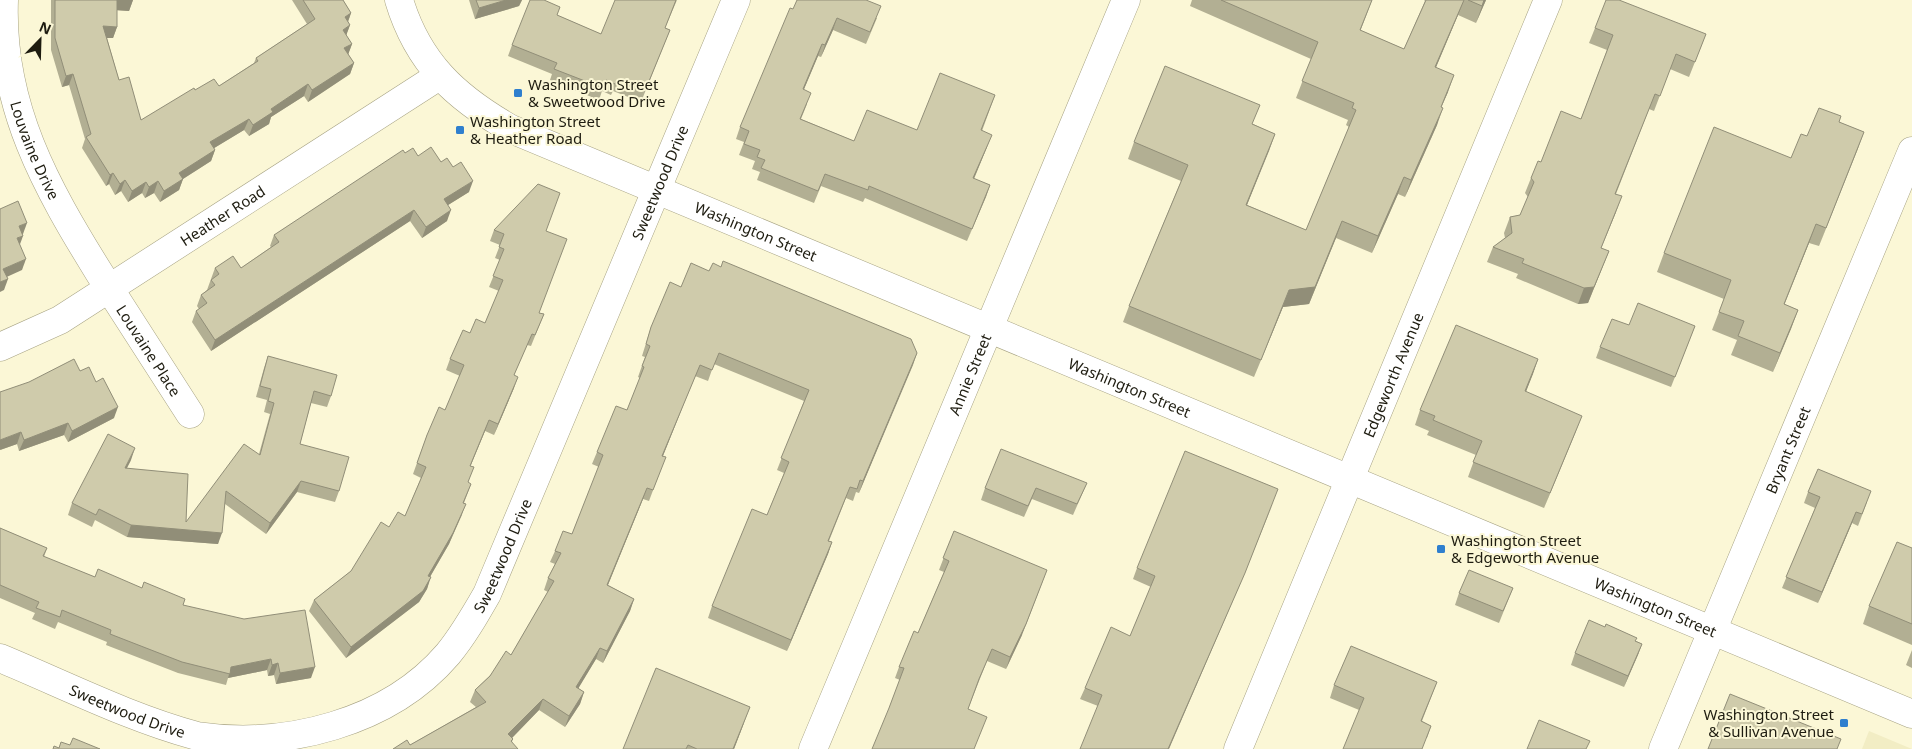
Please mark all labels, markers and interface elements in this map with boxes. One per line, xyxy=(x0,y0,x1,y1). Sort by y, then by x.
north arrow xyxy=(15,15,65,65)
text: N xyxy=(36,17,54,39)
place label: Washington Street & Sweetwood Drive xyxy=(528,74,665,111)
marker: Washington Street & Sweetwood Drive xyxy=(512,87,524,99)
street label: Louvaine Drive xyxy=(6,99,64,203)
place label: Washington Street & Heather Road xyxy=(470,111,601,148)
street label: Sweetwood Drive xyxy=(627,122,692,243)
marker: Washington Street & Heather Road xyxy=(454,124,466,136)
street label: Heather Road xyxy=(176,181,269,250)
street label: Washington Street xyxy=(692,197,820,266)
street label: Louvaine Place xyxy=(112,301,186,400)
street label: Edgeworth Avenue xyxy=(1358,309,1428,440)
street label: Annie Street xyxy=(944,330,996,418)
street label: Washington Street xyxy=(1065,353,1194,422)
street label: Bryant Street xyxy=(1761,403,1815,496)
street label: Sweetwood Drive xyxy=(468,495,536,616)
place label: Washington Street & Edgeworth Avenue xyxy=(1451,530,1599,567)
marker: Washington Street & Edgeworth Avenue xyxy=(1435,543,1447,555)
street label: Washington Street xyxy=(1591,573,1720,642)
street label: Sweetwood Drive xyxy=(66,679,188,742)
place label: Washington Street & Sullivan Avenue xyxy=(1704,704,1835,741)
marker: Washington Street & Sullivan Avenue xyxy=(1838,717,1850,729)

